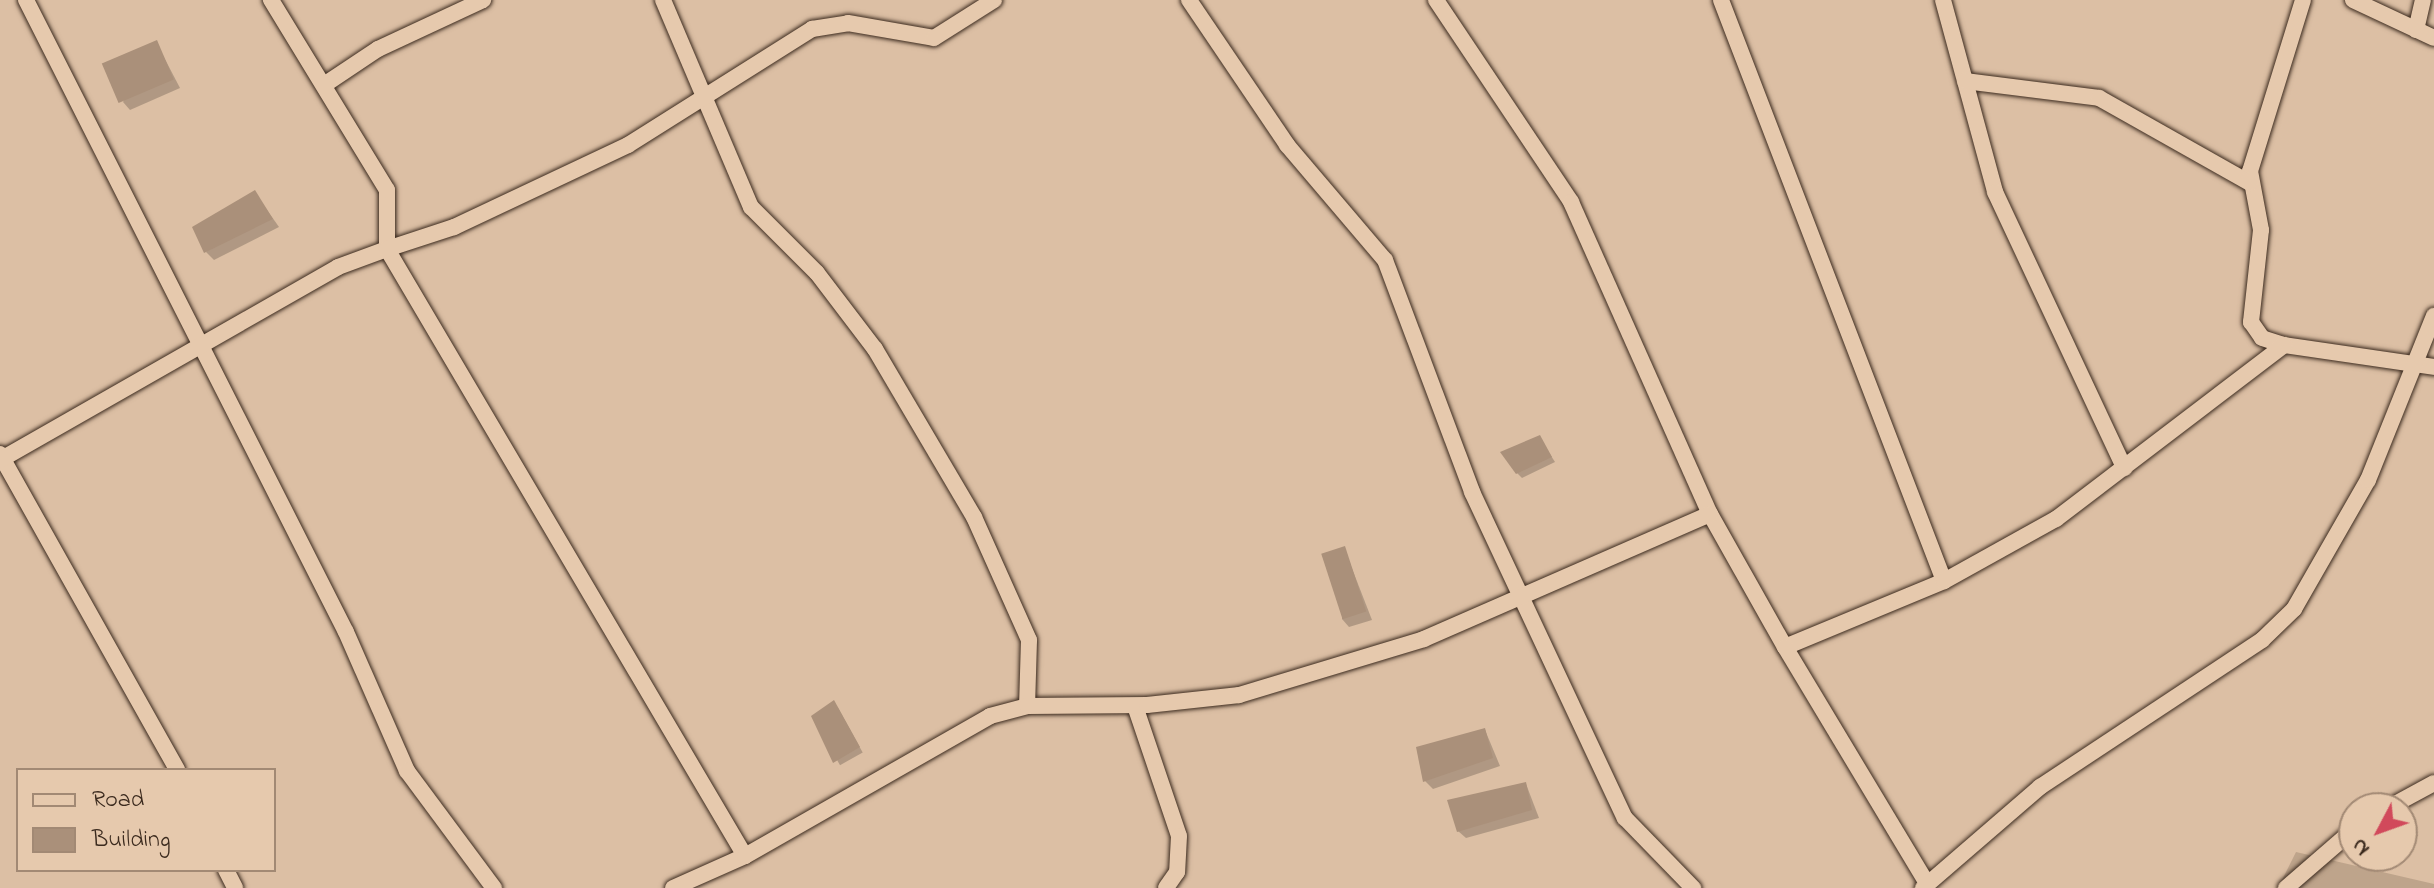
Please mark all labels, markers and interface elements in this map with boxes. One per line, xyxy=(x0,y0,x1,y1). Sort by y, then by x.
legend xyxy=(16,768,276,872)
text: Road xyxy=(92,783,144,818)
north arrow xyxy=(2338,792,2418,872)
text: Building xyxy=(92,823,171,858)
text: N xyxy=(2344,830,2378,863)

